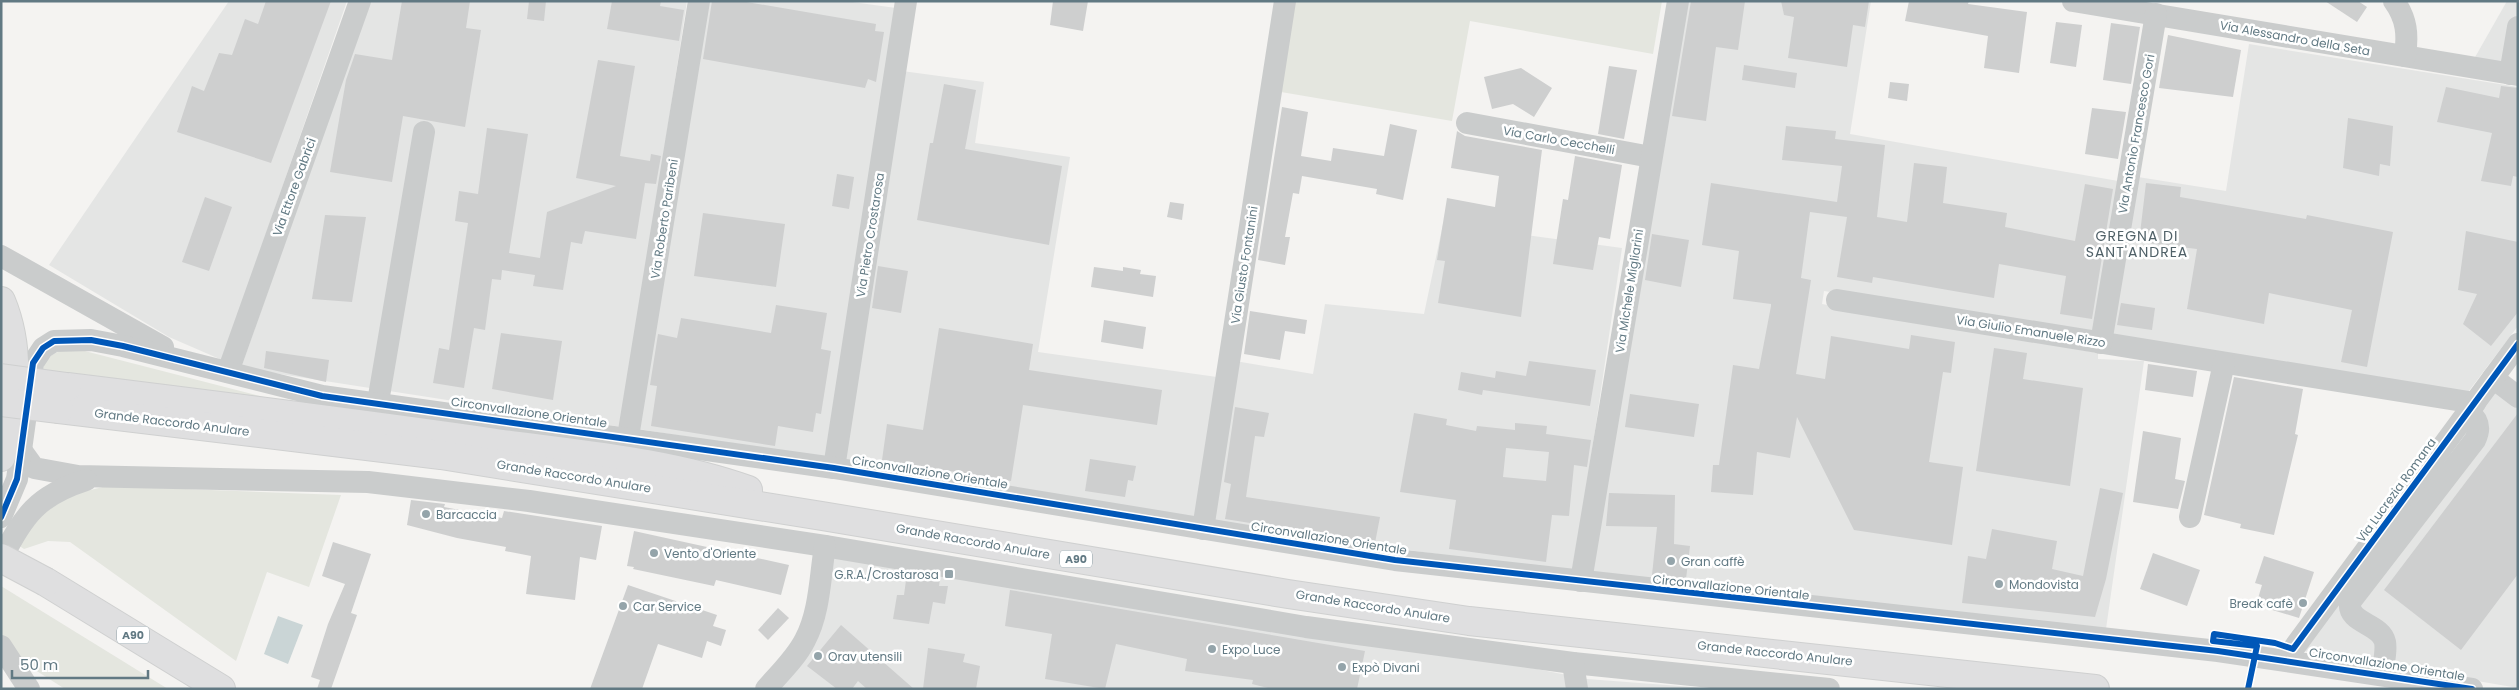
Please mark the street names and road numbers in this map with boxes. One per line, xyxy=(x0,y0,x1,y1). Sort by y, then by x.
street label: Via Alessandro della Seta xyxy=(2218,16,2372,60)
street label: Via Antonio Francesco Gori xyxy=(2114,53,2158,215)
street label: Via Carlo Cecchelli xyxy=(1502,122,1616,158)
street label: Via Ettore Gabrici xyxy=(268,136,320,238)
street label: Via Roberto Paribeni xyxy=(646,158,682,280)
street label: Via Pietro Crostarosa xyxy=(852,171,888,299)
street label: Via Giusto Fontanini xyxy=(1226,205,1262,325)
street label: Via Michele Migliarini xyxy=(1611,228,1647,354)
street label: Via Giulio Emanuele Rizzo xyxy=(1955,311,2107,351)
street label: Circonvallazione Orientale xyxy=(450,393,608,431)
street label: Grande Raccordo Anulare xyxy=(94,404,250,440)
street label: Via Lucrezia Romana xyxy=(2352,434,2440,546)
street label: Circonvallazione Orientale xyxy=(851,451,1009,493)
street label: Grande Raccordo Anulare xyxy=(496,455,652,497)
street label: Circonvallazione Orientale xyxy=(1250,517,1408,559)
street label: Grande Raccordo Anulare xyxy=(895,519,1051,563)
road number: A90 xyxy=(1060,550,1092,568)
street label: Circonvallazione Orientale xyxy=(1652,570,1810,604)
street label: Grande Raccordo Anulare xyxy=(1295,585,1451,627)
road number: A90 xyxy=(117,626,149,644)
street label: Grande Raccordo Anulare xyxy=(1697,636,1853,670)
street label: Circonvallazione Orientale xyxy=(2308,643,2466,685)

